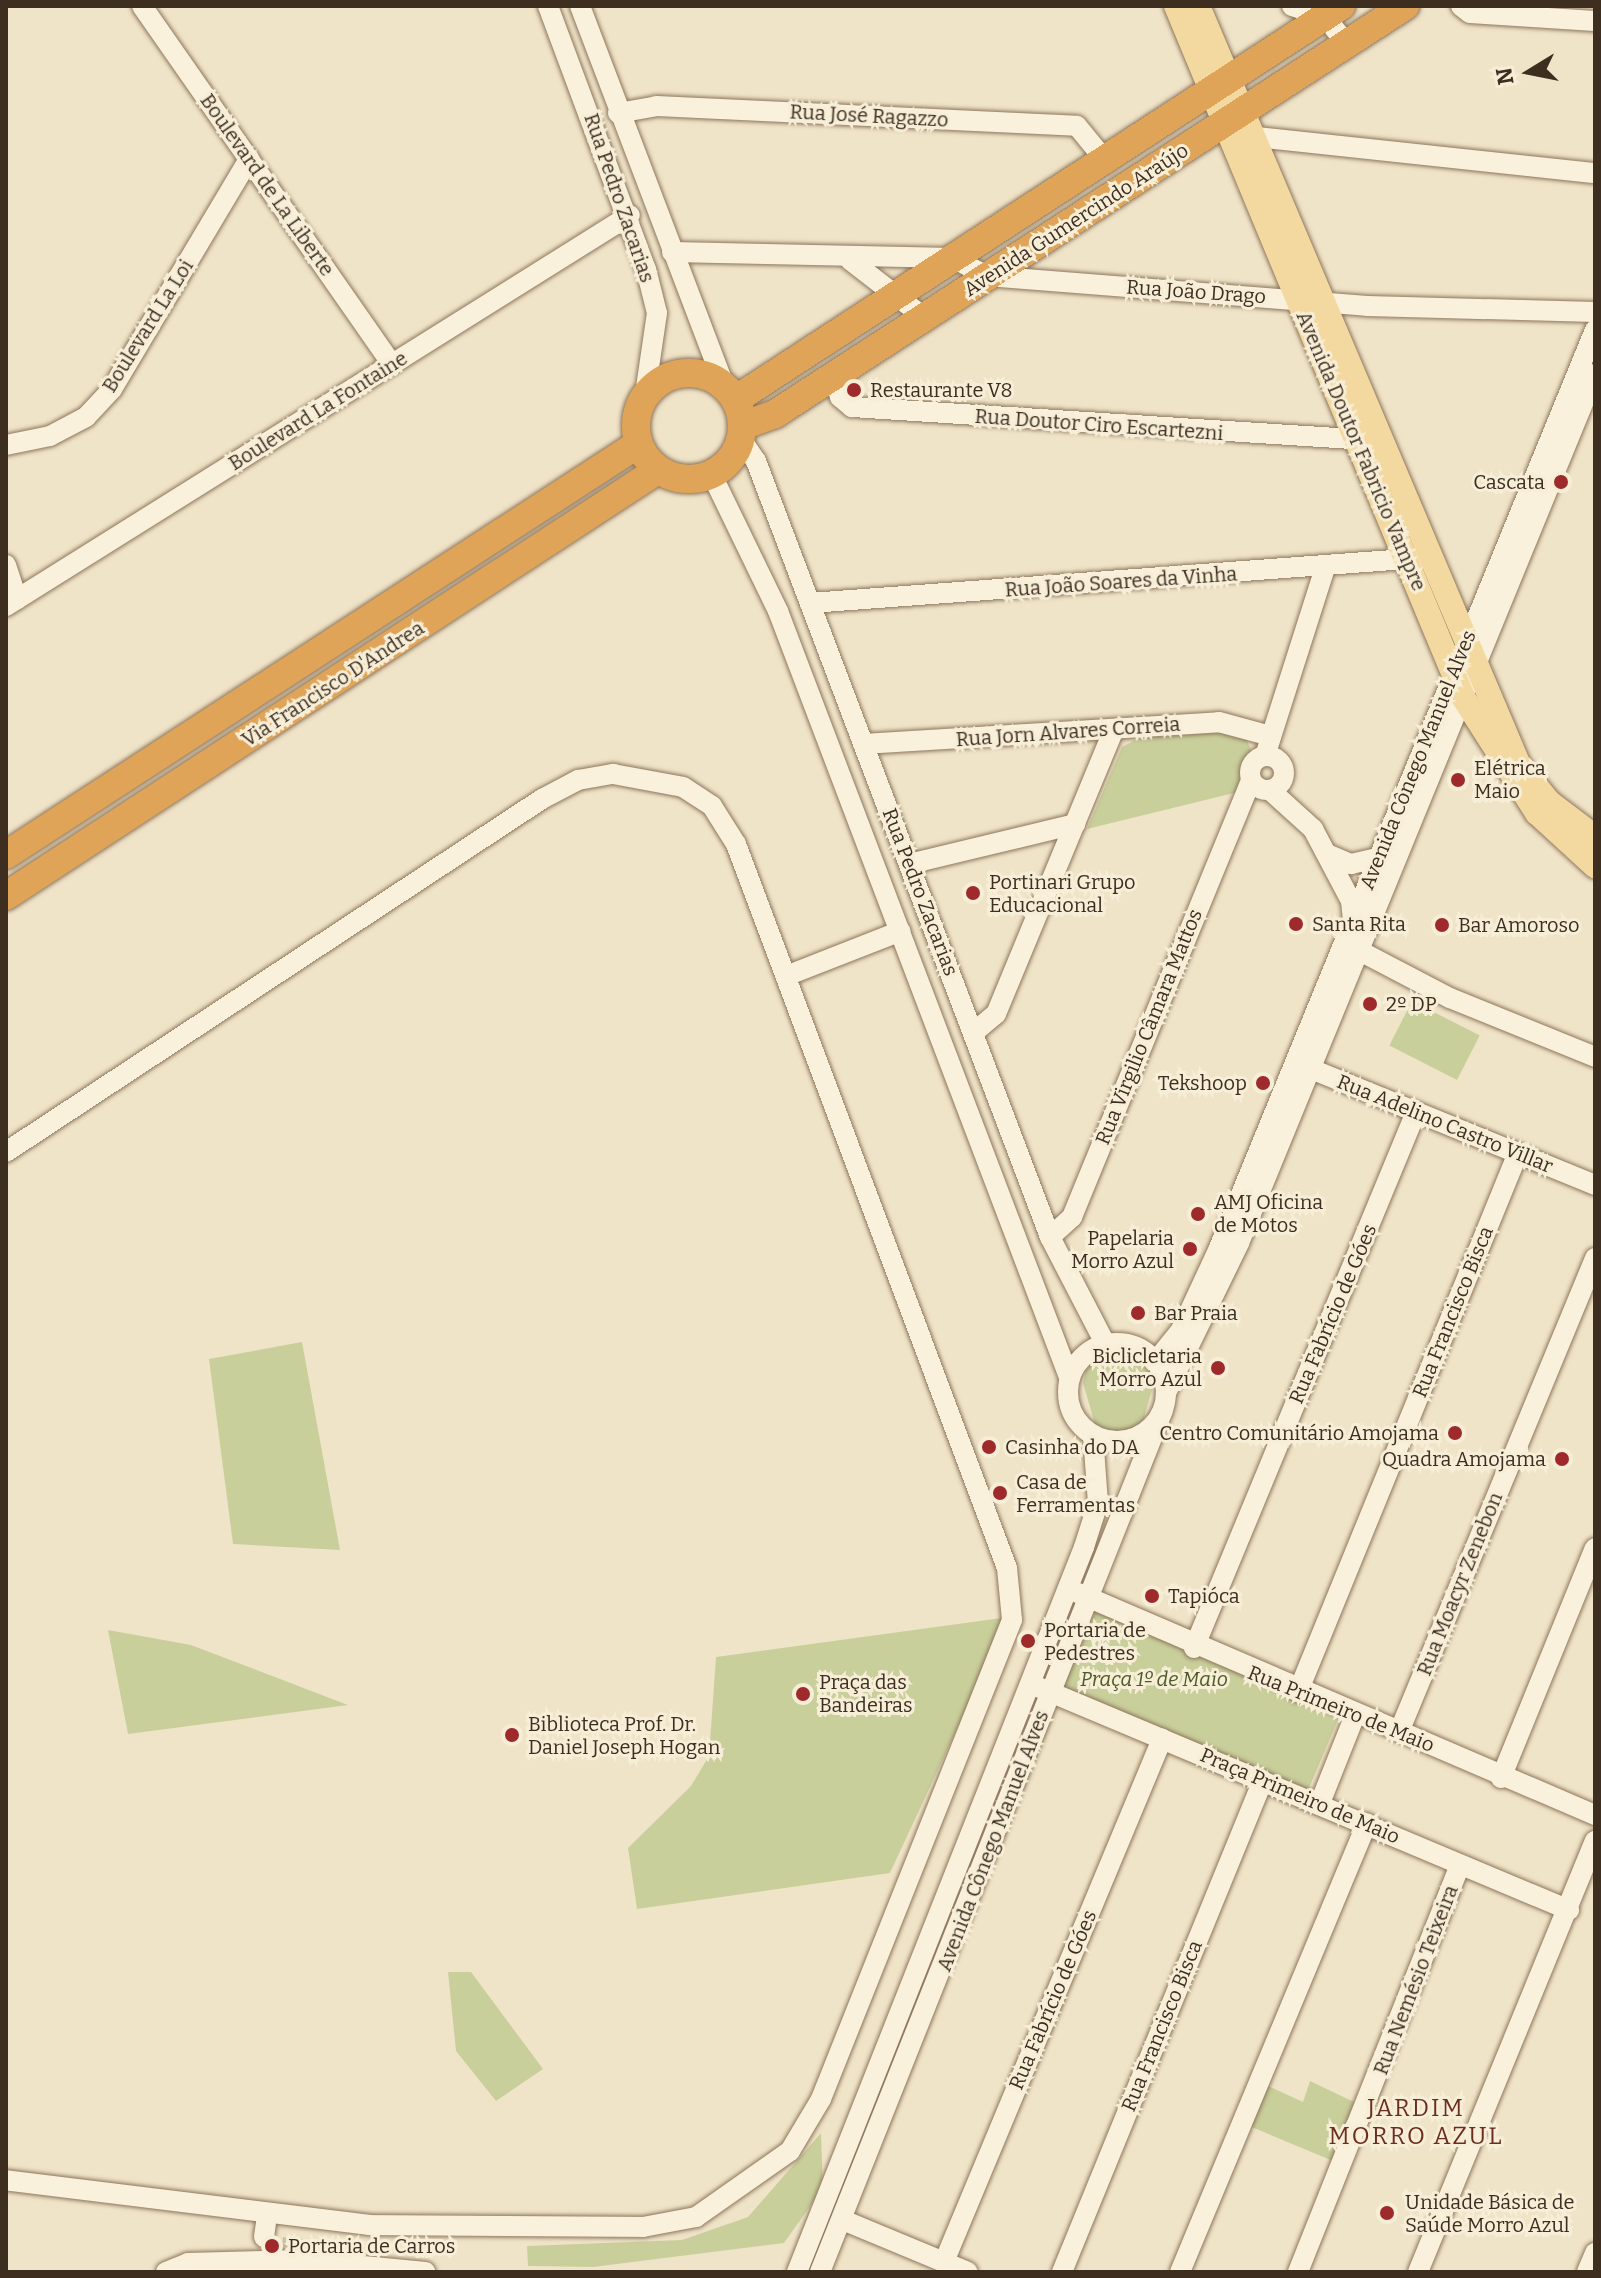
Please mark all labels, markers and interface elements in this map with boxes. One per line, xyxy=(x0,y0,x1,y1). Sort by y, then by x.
north arrow xyxy=(1489,32,1569,112)
text: N xyxy=(1490,66,1520,87)
street label: Boulevard de La Liberte xyxy=(195,89,339,281)
street label: Rua José Ragazzo xyxy=(789,100,949,132)
street label: Rua Pedro Zacarias xyxy=(579,110,659,286)
street label: Avenida Gumercindo Araújo xyxy=(959,138,1193,302)
street label: Boulevard La Loi xyxy=(98,255,198,397)
street label: Rua João Drago xyxy=(1125,275,1267,309)
street label: Avenida Doutor Fabricio Vampre xyxy=(1291,308,1431,594)
street label: Boulevard La Fontaine xyxy=(224,346,412,476)
place label: Restaurante V8 xyxy=(870,378,1013,402)
marker: Restaurante V8 xyxy=(845,381,863,399)
street label: Rua Doutor Ciro Escartezni xyxy=(974,404,1224,446)
place label: Cascata xyxy=(1473,470,1545,494)
marker: Cascata xyxy=(1552,473,1570,491)
street label: Rua João Soares da Vinha xyxy=(1004,562,1238,602)
street label: Via Francisco D'Andrea xyxy=(237,616,429,752)
street label: Avenida Cônego Manuel Alves xyxy=(1355,627,1481,893)
street label: Rua Jorn Alvares Correia xyxy=(955,712,1181,752)
place label: Elétrica Maio xyxy=(1474,756,1546,803)
marker: Elétrica Maio xyxy=(1449,771,1467,789)
street label: Rua Pedro Zacarias xyxy=(877,805,963,979)
place label: Portinari Grupo Educacional xyxy=(989,870,1136,917)
marker: Portinari Grupo Educacional xyxy=(964,884,982,902)
street label: Rua Virgilio Câmara Mattos xyxy=(1091,906,1207,1148)
place label: Santa Rita xyxy=(1312,912,1406,936)
place label: Bar Amoroso xyxy=(1458,913,1580,937)
marker: Santa Rita xyxy=(1287,915,1305,933)
marker: Bar Amoroso xyxy=(1433,916,1451,934)
place label: 2º DP xyxy=(1386,992,1437,1016)
marker: 2º DP xyxy=(1361,995,1379,1013)
street label: Rua Adelino Castro Villar xyxy=(1334,1070,1556,1178)
place label: Tekshoop xyxy=(1158,1071,1247,1095)
marker: Tekshoop xyxy=(1254,1074,1272,1092)
place label: AMJ Oficina de Motos xyxy=(1214,1190,1323,1237)
marker: AMJ Oficina de Motos xyxy=(1189,1205,1207,1223)
street label: Rua Fabrício de Góes xyxy=(1284,1221,1382,1407)
street label: Rua Francisco Bisca xyxy=(1408,1223,1498,1401)
place label: Papelaria Morro Azul xyxy=(1071,1226,1174,1273)
marker: Papelaria Morro Azul xyxy=(1181,1240,1199,1258)
place label: Bar Praia xyxy=(1154,1301,1238,1325)
marker: Bar Praia xyxy=(1129,1304,1147,1322)
place label: Biclicletaria Morro Azul xyxy=(1092,1344,1202,1391)
marker: Biclicletaria Morro Azul xyxy=(1209,1359,1227,1377)
place label: Centro Comunitário Amojama xyxy=(1159,1421,1439,1445)
marker: Centro Comunitário Amojama xyxy=(1446,1424,1464,1442)
place label: Casinha do DA xyxy=(1005,1435,1139,1459)
marker: Casinha do DA xyxy=(980,1438,998,1456)
place label: Quadra Amojama xyxy=(1382,1447,1546,1471)
marker: Quadra Amojama xyxy=(1553,1450,1571,1468)
place label: Casa de Ferramentas xyxy=(1016,1470,1135,1517)
marker: Casa de Ferramentas xyxy=(991,1484,1009,1502)
street label: Rua Moacyr Zenebon xyxy=(1412,1489,1508,1679)
place label: Tapióca xyxy=(1168,1584,1240,1608)
marker: Tapióca xyxy=(1143,1587,1161,1605)
place label: Portaria de Pedestres xyxy=(1044,1618,1146,1665)
marker: Portaria de Pedestres xyxy=(1019,1632,1037,1650)
street label: Rua Primeiro de Maio xyxy=(1244,1661,1438,1757)
park label: Praça 1º de Maio xyxy=(1080,1667,1228,1691)
place label: Praça das Bandeiras xyxy=(819,1670,912,1717)
marker: Praça das Bandeiras xyxy=(794,1685,812,1703)
street label: Avenida Cônego Manuel Alves xyxy=(932,1707,1054,1975)
place label: Biblioteca Prof. Dr. Daniel Joseph Hogan xyxy=(528,1712,721,1759)
marker: Biblioteca Prof. Dr. Daniel Joseph Hogan xyxy=(503,1726,521,1744)
street label: Praça Primeiro de Maio xyxy=(1197,1743,1403,1849)
street label: Rua Nemésio Teixeira xyxy=(1369,1882,1463,2078)
street label: Rua Fabrício de Góes xyxy=(1004,1907,1102,2093)
street label: Rua Francisco Bisca xyxy=(1117,1937,1207,2115)
district label: JARDIM MORRO AZUL xyxy=(1328,2095,1504,2151)
place label: Unidade Básica de Saúde Morro Azul xyxy=(1405,2190,1574,2237)
marker: Unidade Básica de Saúde Morro Azul xyxy=(1376,2202,1398,2224)
place label: Portaria de Carros xyxy=(288,2234,455,2258)
marker: Portaria de Carros xyxy=(263,2237,281,2255)

